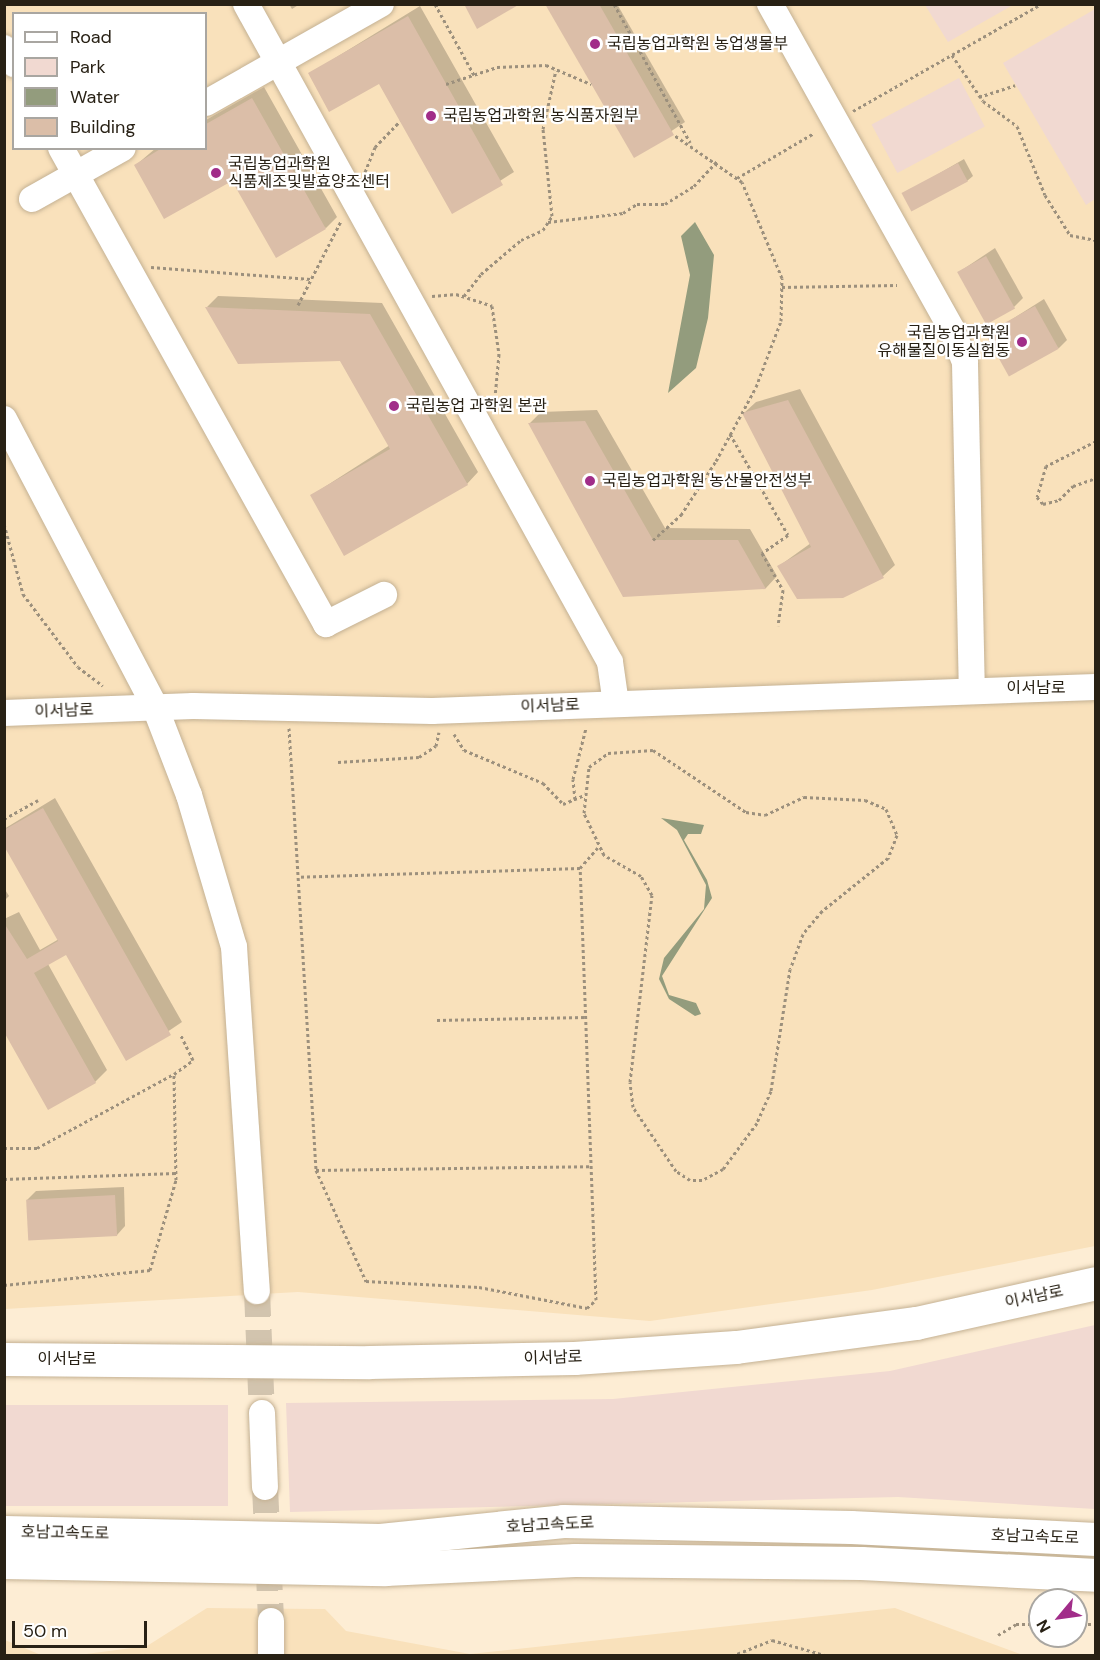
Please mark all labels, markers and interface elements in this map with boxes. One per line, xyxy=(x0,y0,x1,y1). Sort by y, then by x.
legend xyxy=(12,12,207,150)
text: Road xyxy=(70,25,112,49)
place label: 국립농업과학원 농업생물부 xyxy=(607,34,788,54)
marker: 국립농업과학원 농업생물부 xyxy=(588,37,602,51)
text: Park xyxy=(70,55,106,79)
text: Water xyxy=(70,85,120,109)
place label: 국립농업과학원 농식품자원부 xyxy=(443,106,639,126)
marker: 국립농업과학원 농식품자원부 xyxy=(424,109,438,123)
text: Building xyxy=(70,115,135,139)
place label: 국립농업과학원 식품제조및발효양조센터 xyxy=(228,154,390,192)
marker: 국립농업과학원 식품제조및발효양조센터 xyxy=(209,166,223,180)
place label: 국립농업과학원 유해물질이동실험동 xyxy=(878,323,1010,361)
marker: 국립농업과학원 유해물질이동실험동 xyxy=(1015,335,1029,349)
place label: 국립농업 과학원 본관 xyxy=(406,396,547,416)
marker: 국립농업 과학원 본관 xyxy=(387,399,401,413)
place label: 국립농업과학원 농산물안전성부 xyxy=(602,471,812,491)
marker: 국립농업과학원 농산물안전성부 xyxy=(583,474,597,488)
street label: 이서남로 xyxy=(1007,678,1065,698)
street label: 이서남로 xyxy=(520,695,580,717)
street label: 이서남로 xyxy=(34,700,94,722)
street label: 이서남로 xyxy=(1003,1281,1065,1313)
street label: 이서남로 xyxy=(523,1347,583,1369)
street label: 이서남로 xyxy=(38,1349,96,1369)
street label: 호남고속도로 xyxy=(505,1513,595,1537)
street label: 호남고속도로 xyxy=(21,1523,109,1543)
street label: 호남고속도로 xyxy=(991,1526,1079,1548)
north arrow xyxy=(1028,1588,1088,1648)
scale bar xyxy=(15,1609,150,1647)
text: N xyxy=(1032,1616,1056,1636)
text: 50 m xyxy=(23,1619,67,1643)

